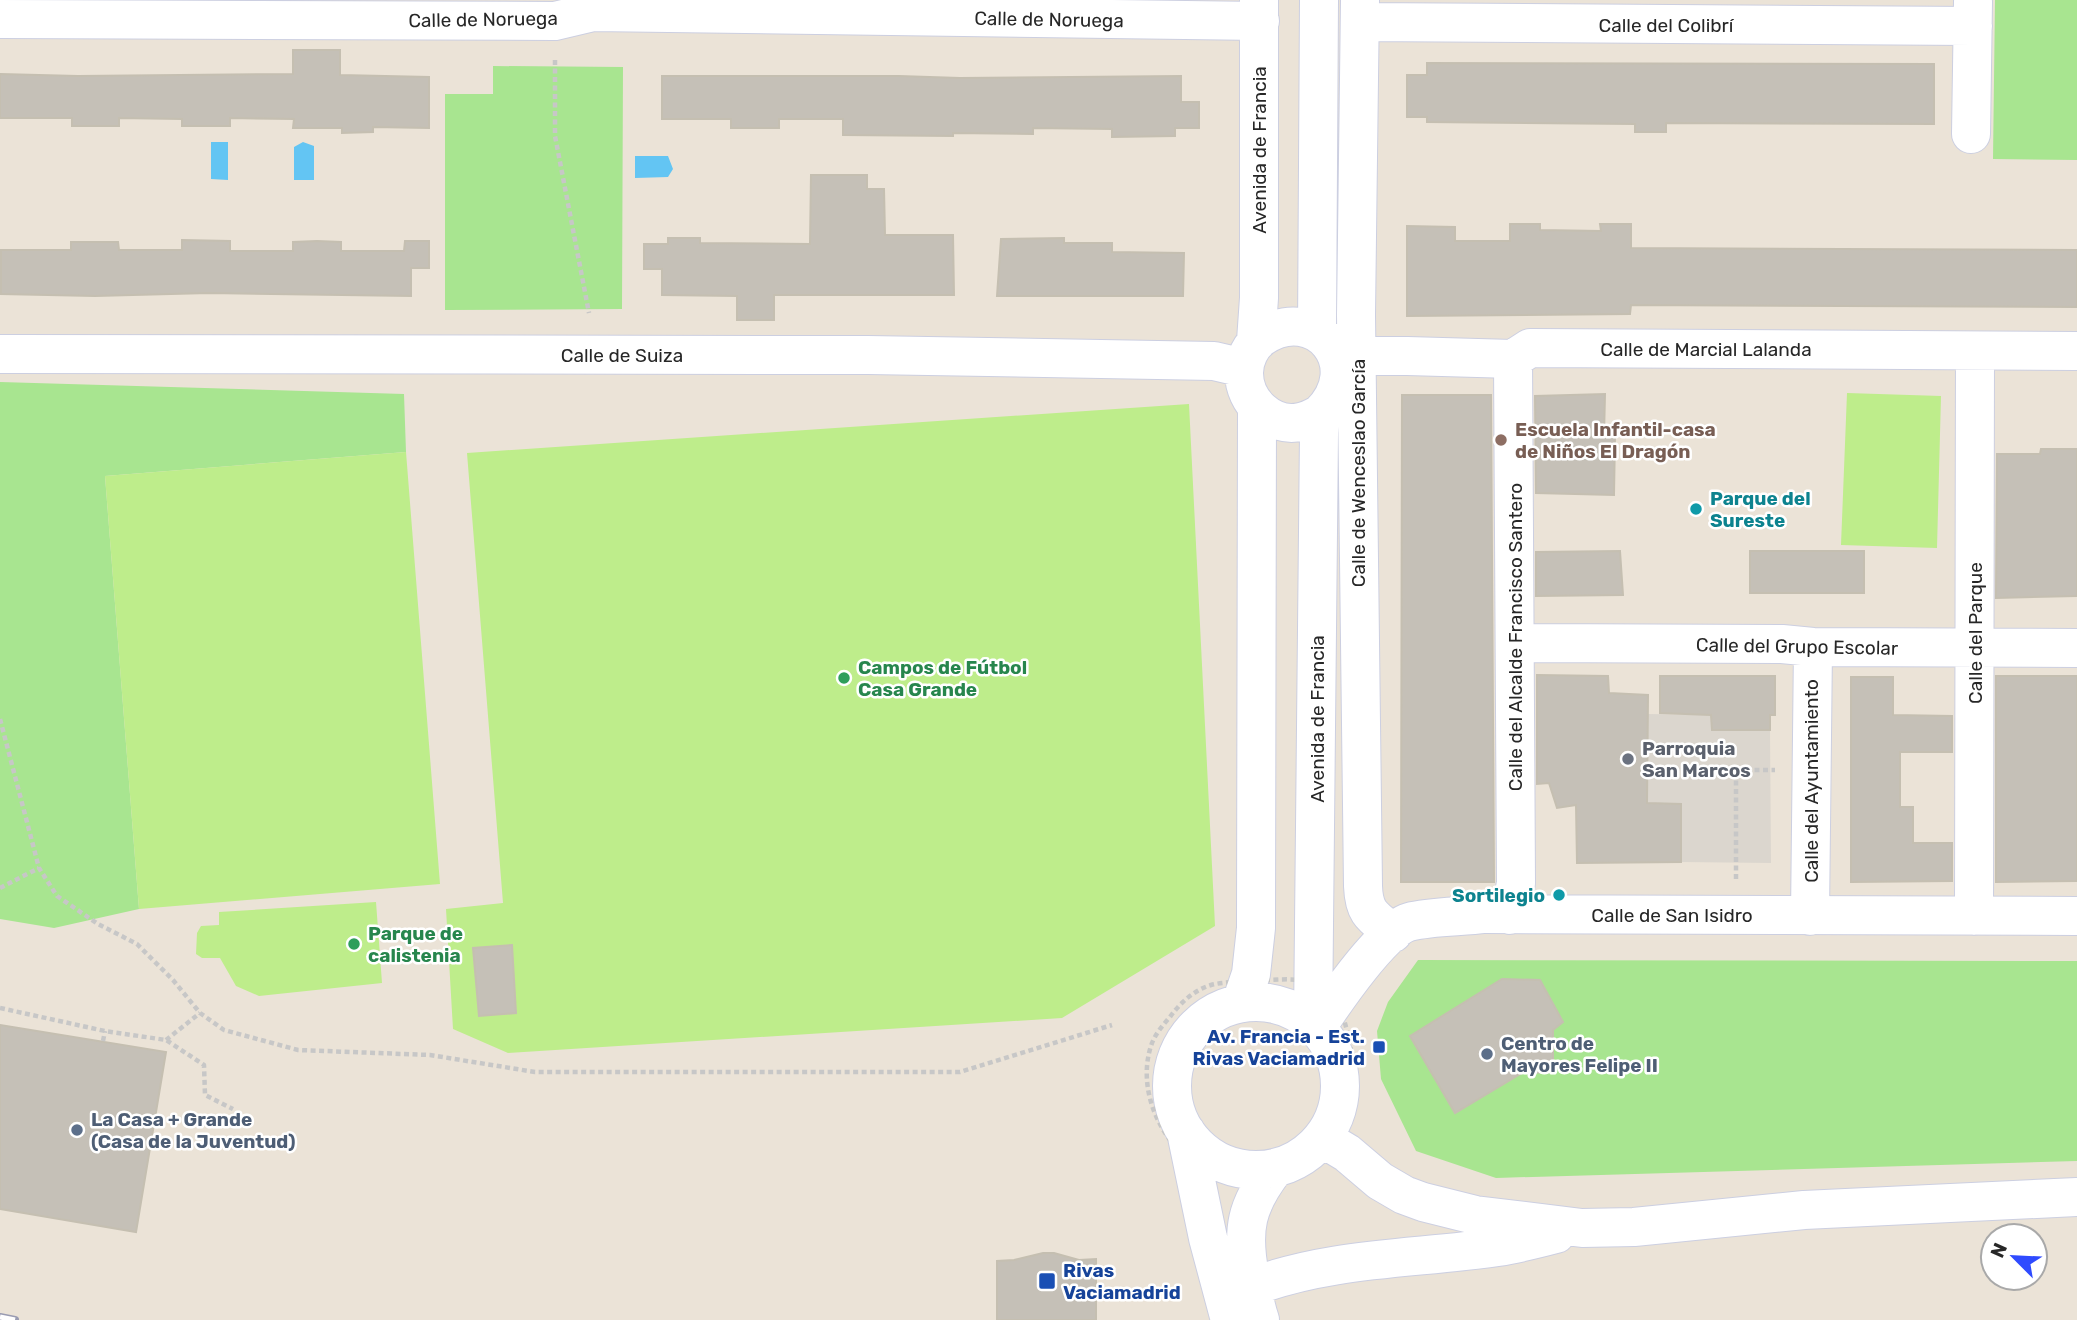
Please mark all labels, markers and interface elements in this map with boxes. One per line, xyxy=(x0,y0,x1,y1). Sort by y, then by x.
street label: Calle de Noruega xyxy=(408,7,558,32)
street label: Calle de Noruega xyxy=(974,7,1124,32)
street label: Calle del Colibrí xyxy=(1599,14,1735,37)
street label: Avenida de Francia xyxy=(1248,66,1271,234)
street label: Calle de Marcial Lalanda xyxy=(1600,338,1812,361)
street label: Calle de Suiza xyxy=(561,344,683,367)
street label: Calle de Wenceslao García xyxy=(1347,359,1370,587)
place label: Escuela Infantil-casa de Niños El Dragón xyxy=(1515,418,1716,463)
marker: Escuela Infantil-casa de Niños El Dragón xyxy=(1493,432,1509,448)
street label: Calle del Alcalde Francisco Santero xyxy=(1504,483,1527,791)
place label: Parque del Sureste xyxy=(1710,487,1811,532)
marker: Parque del Sureste xyxy=(1688,501,1704,517)
street label: Calle del Parque xyxy=(1964,562,1987,704)
street label: Calle del Grupo Escolar xyxy=(1696,633,1899,660)
street label: Avenida de Francia xyxy=(1306,635,1329,803)
place label: Campos de Fútbol Casa Grande xyxy=(858,656,1027,701)
marker: Campos de Fútbol Casa Grande xyxy=(836,670,852,686)
street label: Calle del Ayuntamiento xyxy=(1800,679,1823,883)
place label: Parroquia San Marcos xyxy=(1642,737,1751,782)
marker: Parroquia San Marcos xyxy=(1620,751,1636,767)
place label: Sortilegio xyxy=(1452,884,1545,907)
marker: Sortilegio xyxy=(1551,887,1567,903)
street label: Calle de San Isidro xyxy=(1591,904,1753,927)
place label: Parque de calistenia xyxy=(368,922,463,967)
marker: Parque de calistenia xyxy=(346,936,362,952)
place label: Av. Francia - Est. Rivas Vaciamadrid xyxy=(1193,1025,1365,1070)
place label: Centro de Mayores Felipe II xyxy=(1501,1032,1658,1077)
marker: Av. Francia - Est. Rivas Vaciamadrid xyxy=(1371,1039,1387,1055)
marker: Centro de Mayores Felipe II xyxy=(1479,1046,1495,1062)
place label: La Casa + Grande (Casa de la Juventud) xyxy=(91,1108,296,1153)
marker: La Casa + Grande (Casa de la Juventud) xyxy=(69,1122,85,1138)
north arrow xyxy=(1979,1222,2049,1292)
text: N xyxy=(1986,1239,2012,1261)
place label: Rivas Vaciamadrid xyxy=(1063,1259,1181,1304)
marker: Rivas Vaciamadrid xyxy=(1037,1271,1057,1291)

